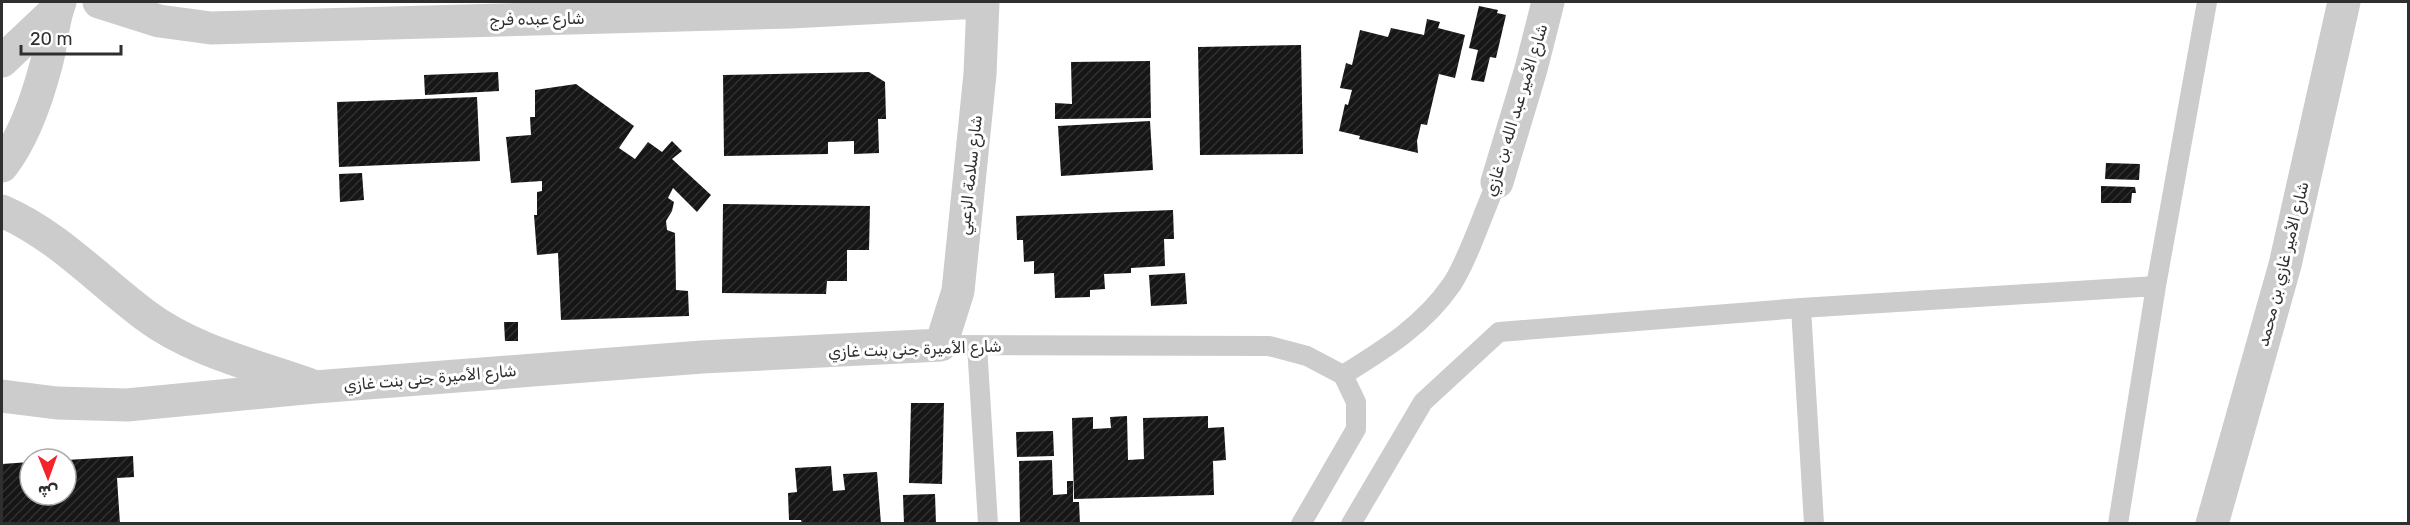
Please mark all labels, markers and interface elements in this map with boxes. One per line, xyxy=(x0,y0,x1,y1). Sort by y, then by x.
street label: شارع عبده فرج xyxy=(489,9,585,31)
scale bar xyxy=(21,18,122,56)
street label: شارع الأمير عبد الله بن غازي xyxy=(1481,21,1553,199)
text: 20 m xyxy=(30,28,72,50)
street label: شارع سلامة الزعبي xyxy=(954,114,989,236)
street label: شارع الأمير غازي بن محمد xyxy=(2253,180,2315,349)
street label: شارع الأميرة جنى بنت غازي xyxy=(828,336,1002,364)
street label: شارع الأميرة جنى بنت غازي xyxy=(343,361,518,397)
north arrow xyxy=(18,447,78,507)
text: ش xyxy=(38,482,59,501)

